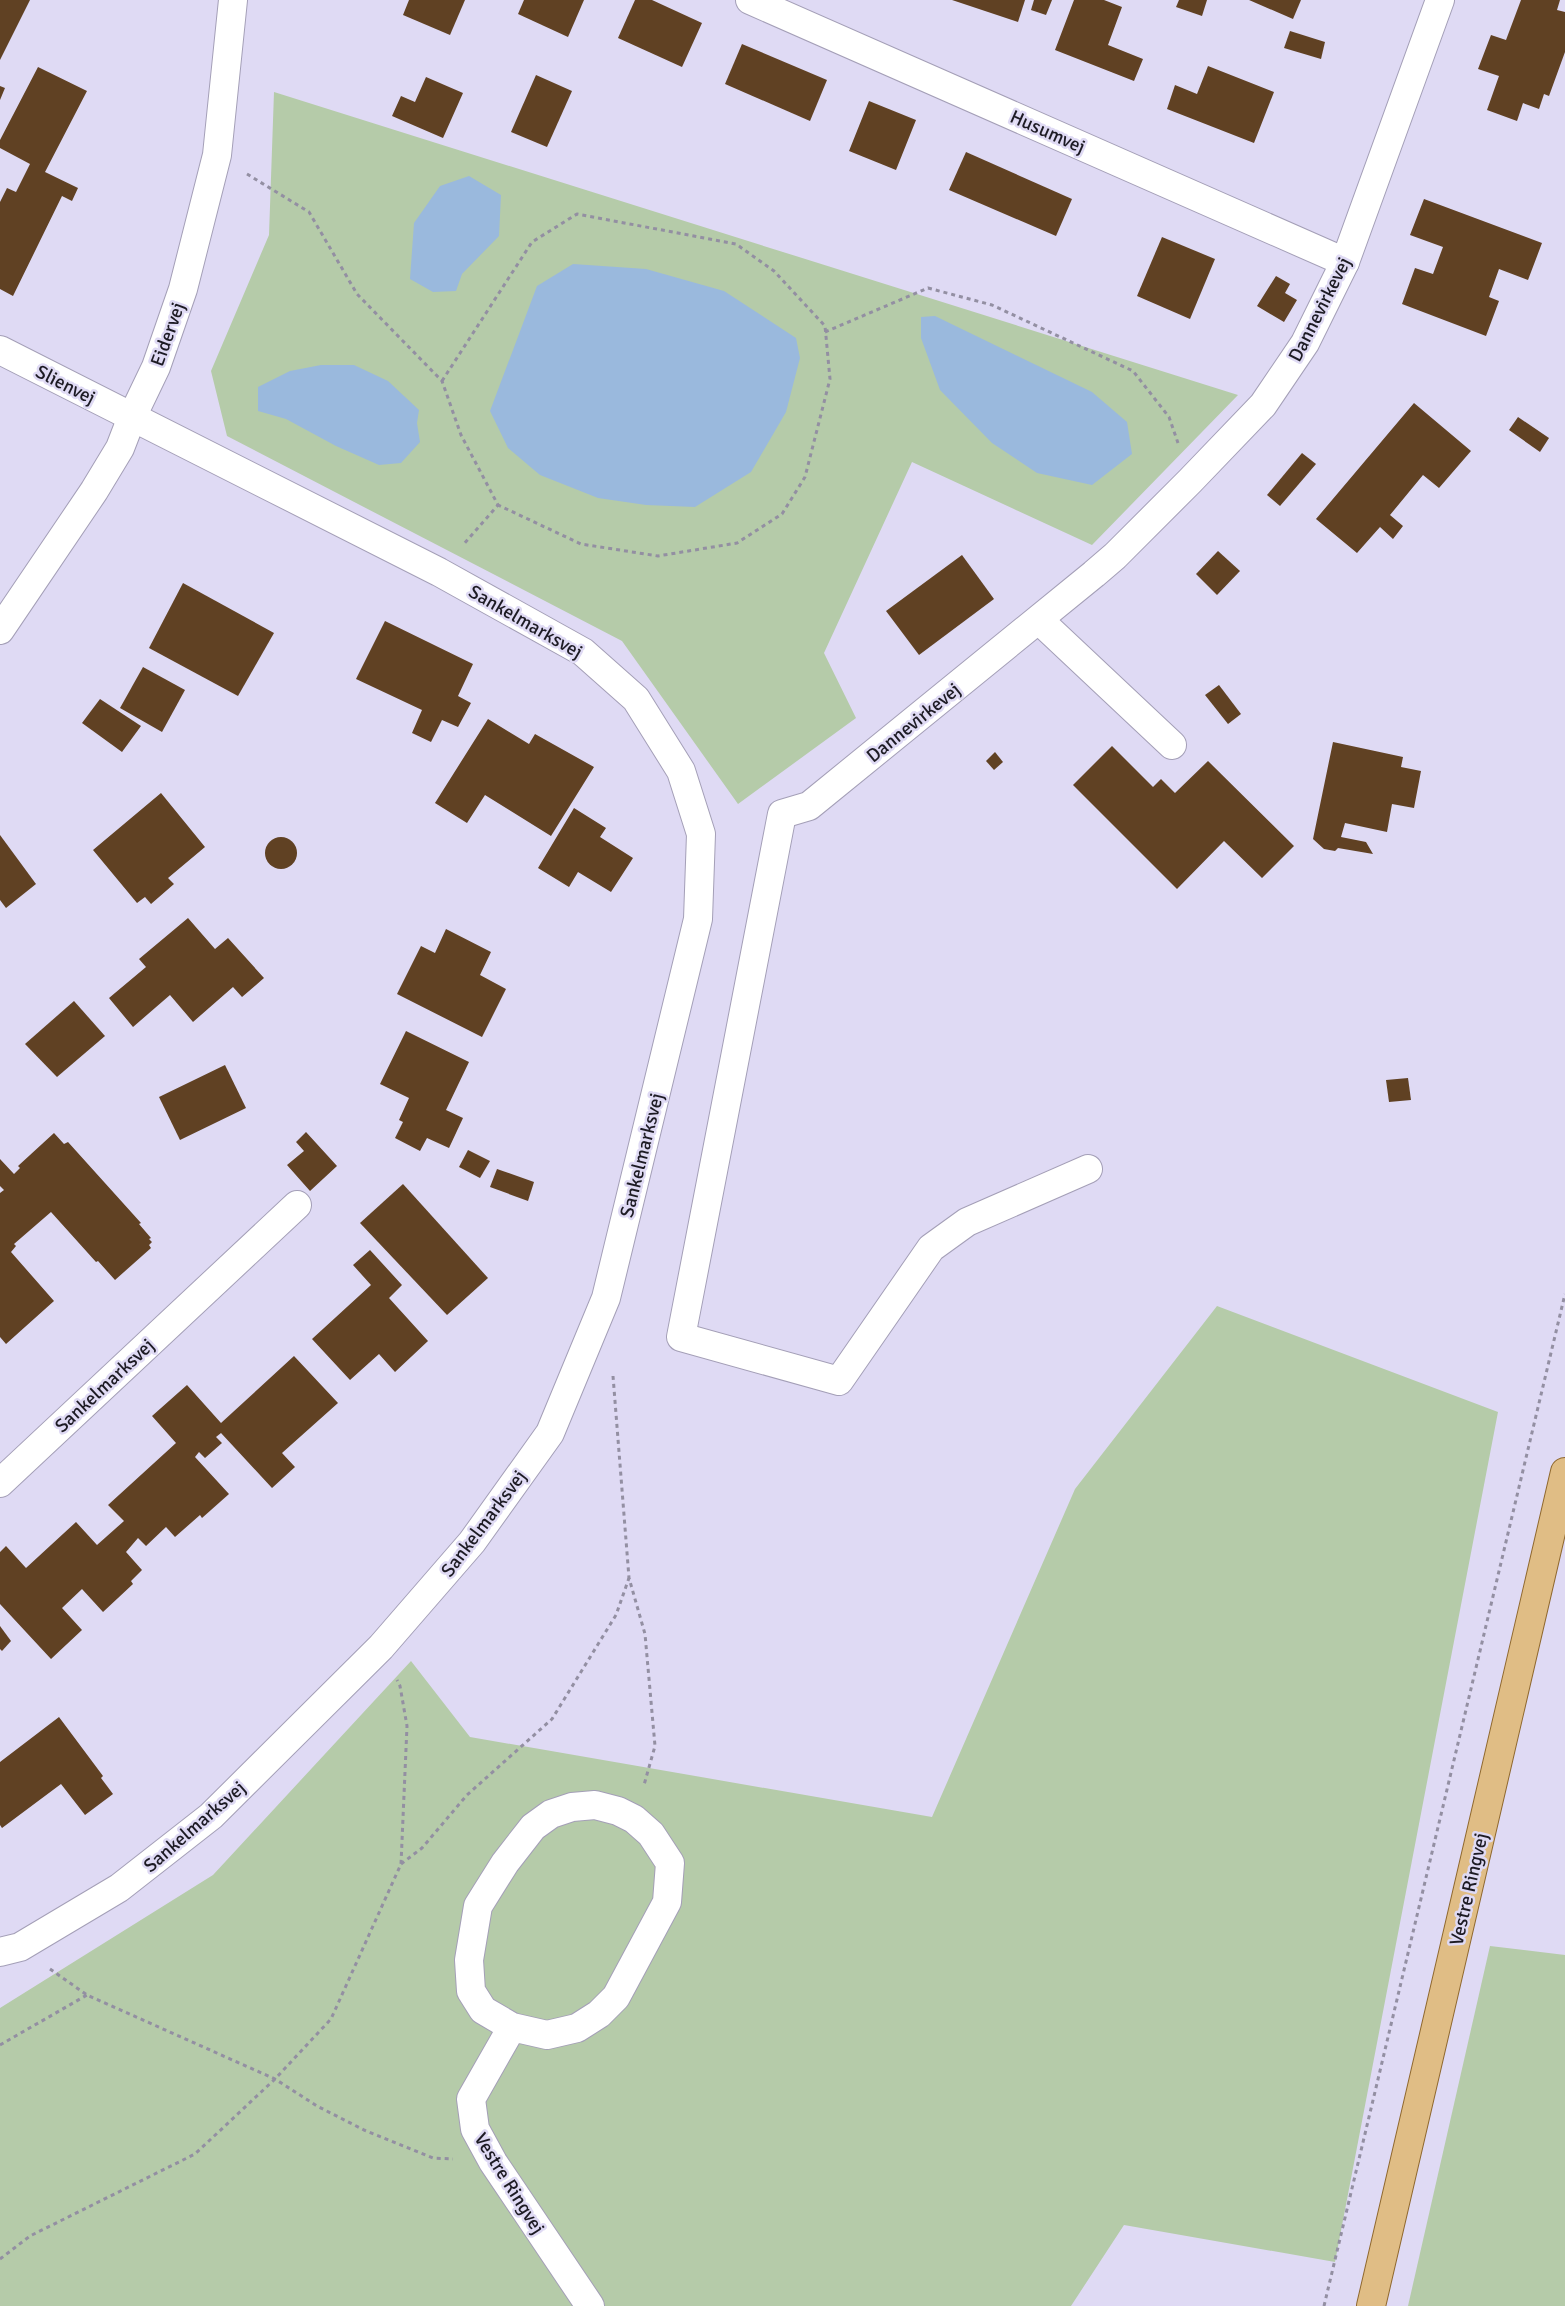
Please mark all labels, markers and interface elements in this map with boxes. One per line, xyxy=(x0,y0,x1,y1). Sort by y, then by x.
street label: Husumvej xyxy=(1006,105,1089,159)
street label: Dannevirkevej xyxy=(1283,253,1356,366)
street label: Eidervej xyxy=(145,299,191,370)
street label: Slienvej xyxy=(32,360,99,410)
street label: Sankelmarksvej xyxy=(464,580,587,664)
street label: Dannevirkevej xyxy=(862,678,965,768)
street label: Sankelmarksvej xyxy=(615,1090,669,1220)
street label: Sankelmarksvej xyxy=(50,1333,160,1438)
street label: Sankelmarksvej xyxy=(436,1465,532,1582)
street label: Sankelmarksvej xyxy=(139,1776,251,1878)
street label: Vestre Ringvej xyxy=(1444,1831,1494,1948)
street label: Vestre Ringvej xyxy=(469,2128,550,2239)

